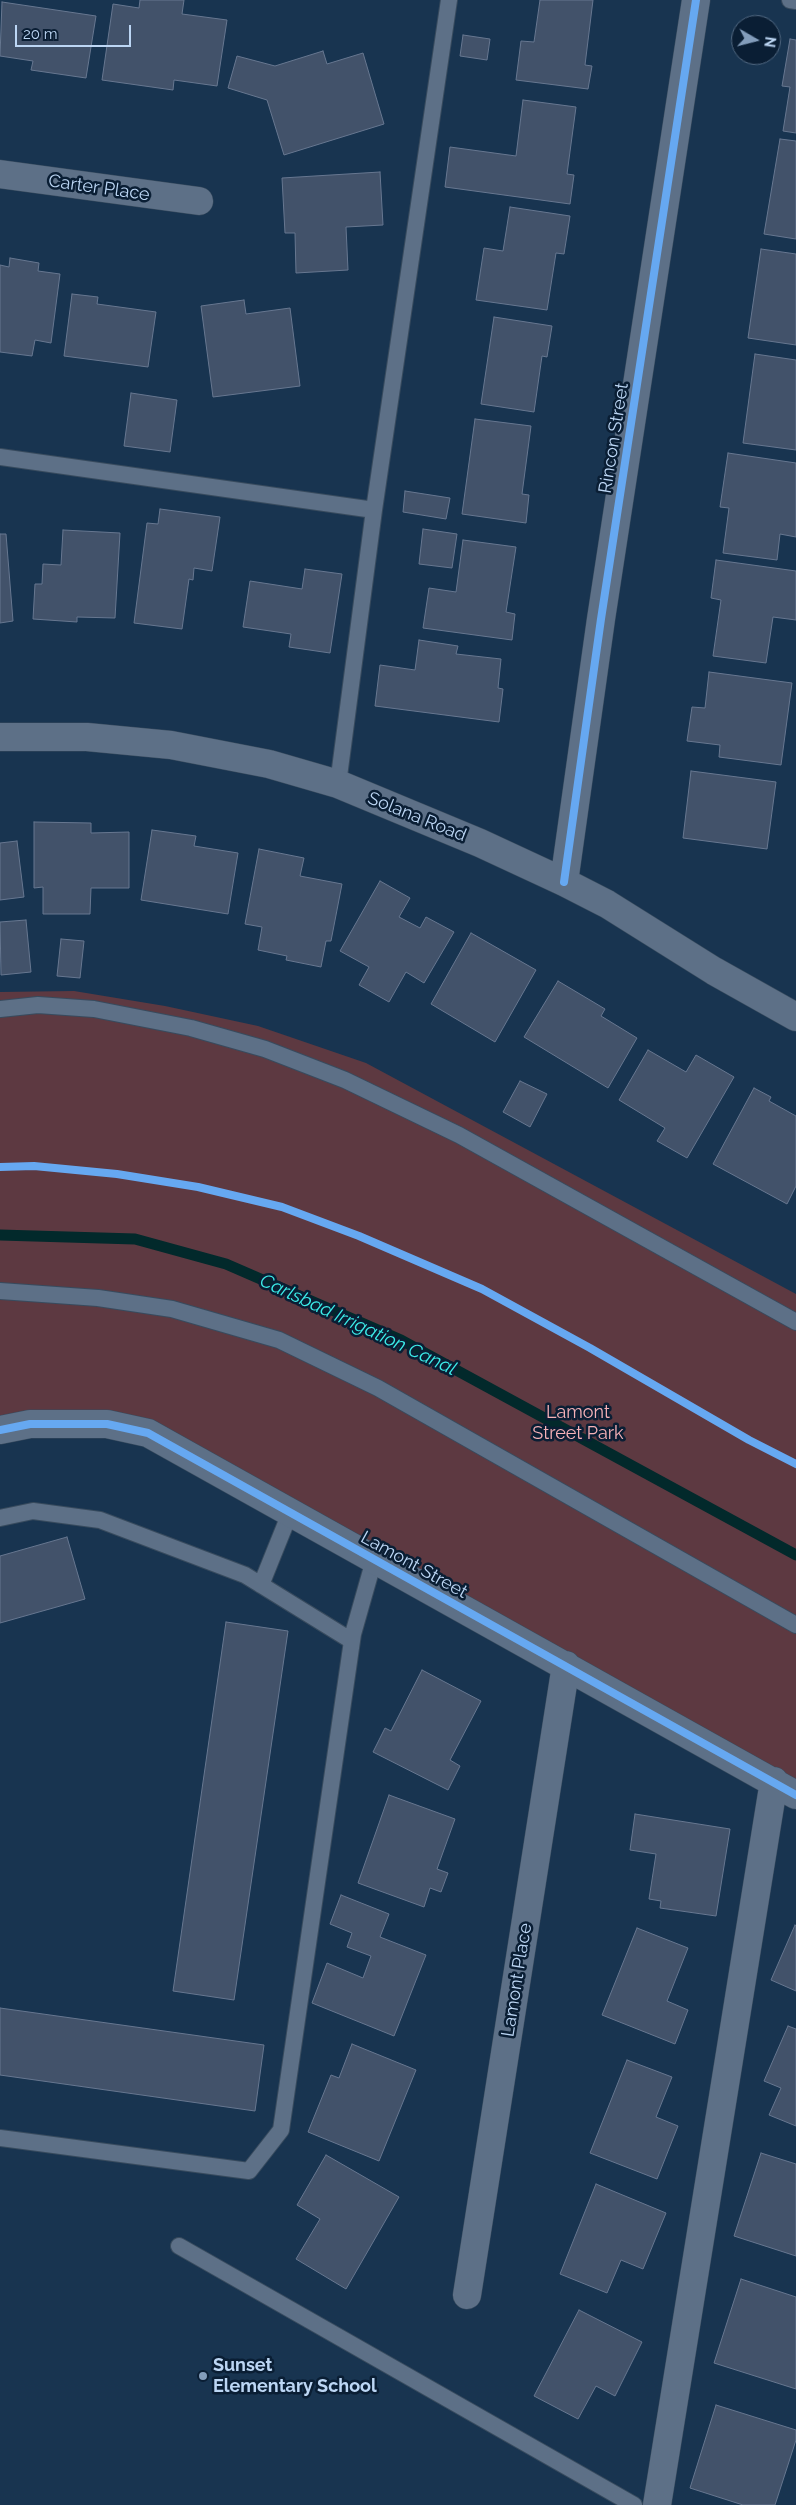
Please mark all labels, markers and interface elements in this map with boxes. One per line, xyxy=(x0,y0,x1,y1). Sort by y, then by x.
scale bar xyxy=(18,15,134,47)
north arrow xyxy=(731,15,781,65)
text: 20 m xyxy=(23,25,58,43)
text: N xyxy=(761,36,779,48)
street label: Carter Place xyxy=(47,170,151,206)
street label: Rincon Street xyxy=(595,381,633,495)
street label: Solana Road xyxy=(365,787,469,847)
water label: Carlsbad Irrigation Canal xyxy=(256,1269,460,1381)
park label: Lamont Street Park xyxy=(532,1402,624,1445)
street label: Lamont Street xyxy=(357,1527,471,1603)
street label: Lamont Place xyxy=(497,1922,537,2038)
place label: Sunset Elementary School xyxy=(213,2355,377,2398)
marker: Sunset Elementary School xyxy=(197,2370,209,2382)

